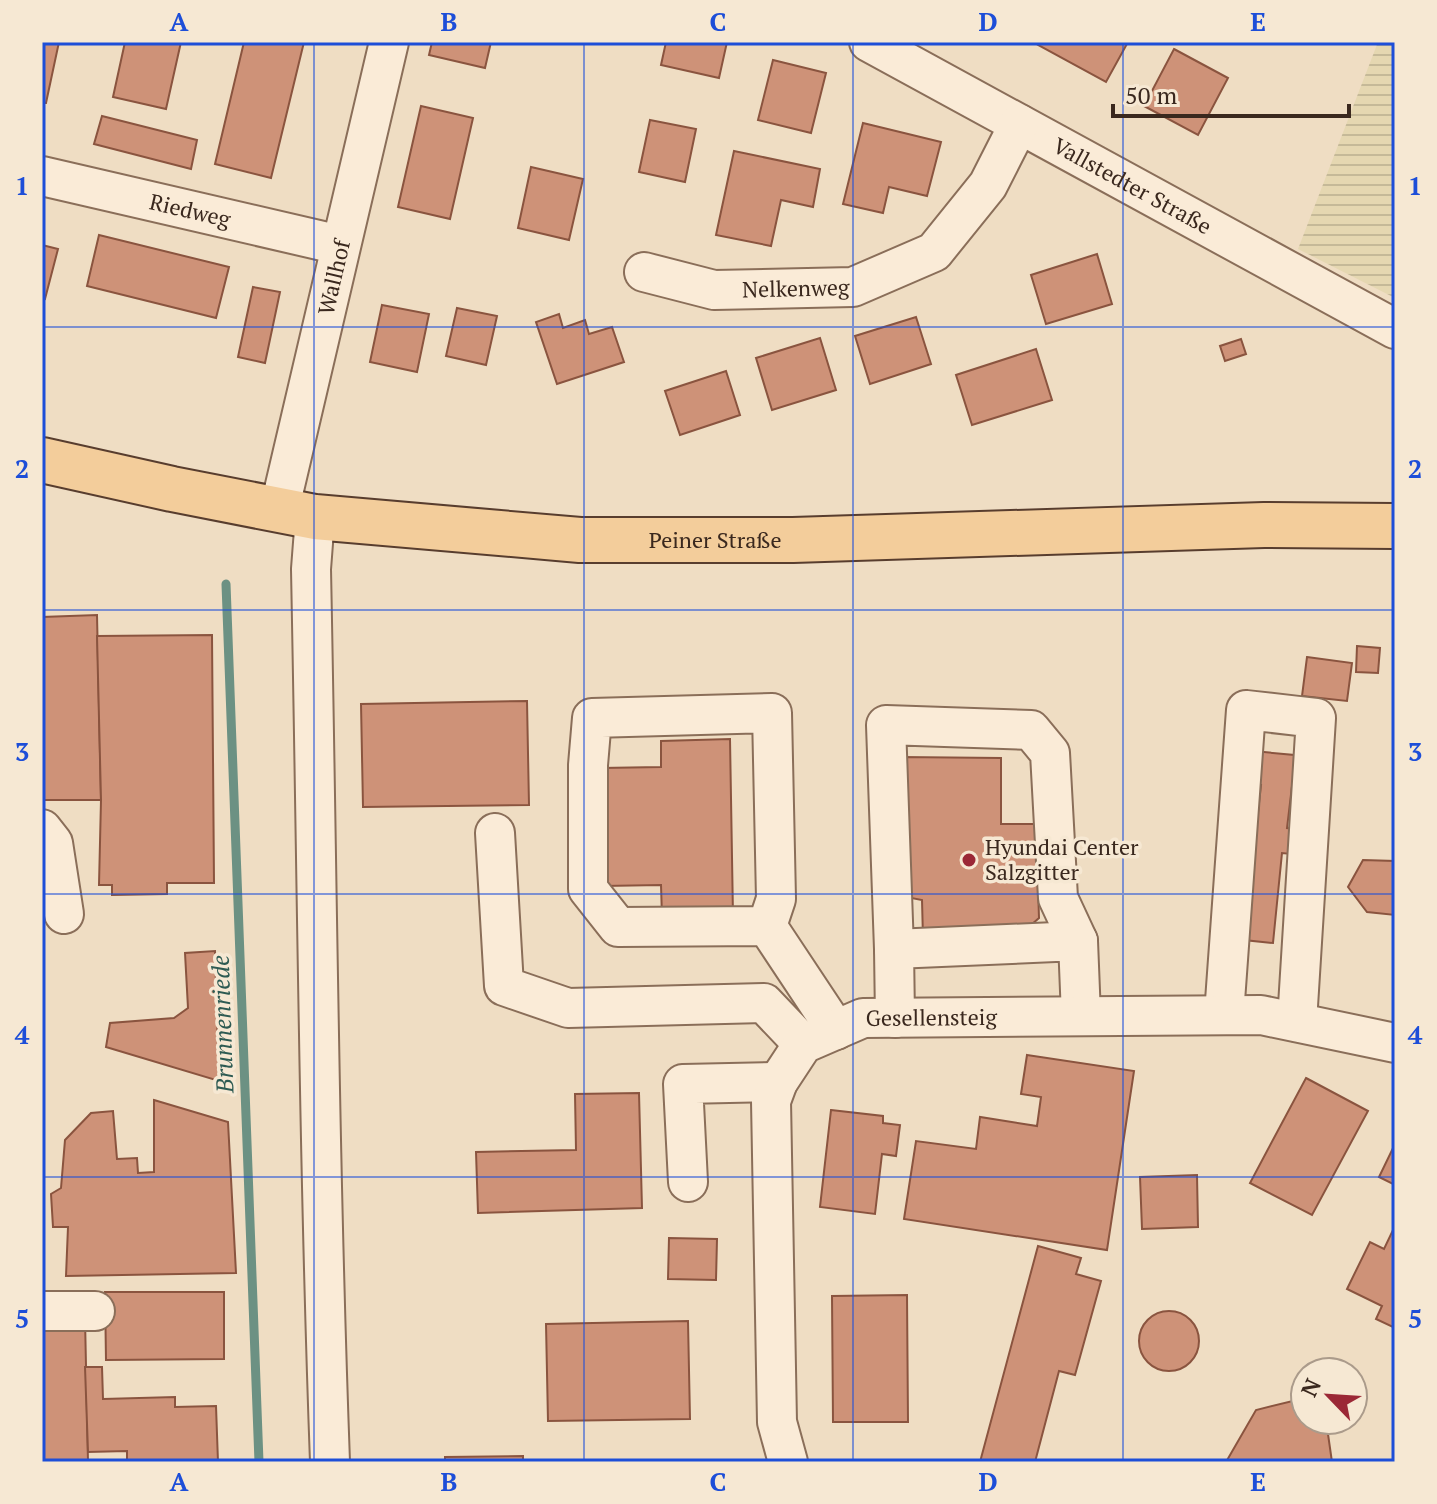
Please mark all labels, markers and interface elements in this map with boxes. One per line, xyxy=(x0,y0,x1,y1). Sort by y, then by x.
text: A xyxy=(170,4,189,38)
text: B xyxy=(441,4,457,38)
text: C xyxy=(710,4,726,38)
text: D xyxy=(978,4,998,38)
text: E xyxy=(1250,4,1266,38)
scale bar xyxy=(1113,68,1349,118)
text: 50 m xyxy=(1125,79,1177,111)
street label: Vallstedter Straße xyxy=(1048,130,1217,240)
text: 1 xyxy=(15,168,29,202)
text: 1 xyxy=(1408,168,1422,202)
street label: Riedweg xyxy=(147,186,234,233)
street label: Wallhof xyxy=(311,235,356,318)
street label: Nelkenweg xyxy=(742,272,850,303)
text: 2 xyxy=(15,451,29,485)
text: 2 xyxy=(1408,451,1422,485)
street label: Peiner Straße xyxy=(649,525,781,554)
text: 3 xyxy=(15,734,29,768)
text: 3 xyxy=(1408,734,1422,768)
place label: Hyundai Center Salzgitter xyxy=(985,832,1139,886)
marker: Hyundai Center Salzgitter xyxy=(960,851,978,869)
water label: Brunnenriede xyxy=(204,954,240,1095)
street label: Gesellensteig xyxy=(866,1002,997,1032)
text: 4 xyxy=(15,1017,30,1051)
text: 4 xyxy=(1408,1017,1423,1051)
text: 5 xyxy=(15,1301,29,1335)
text: 5 xyxy=(1408,1301,1422,1335)
north arrow xyxy=(1289,1356,1369,1436)
text: N xyxy=(1294,1373,1327,1401)
text: A xyxy=(170,1464,189,1498)
text: B xyxy=(441,1464,457,1498)
text: C xyxy=(710,1464,726,1498)
text: D xyxy=(978,1464,998,1498)
text: E xyxy=(1250,1464,1266,1498)

